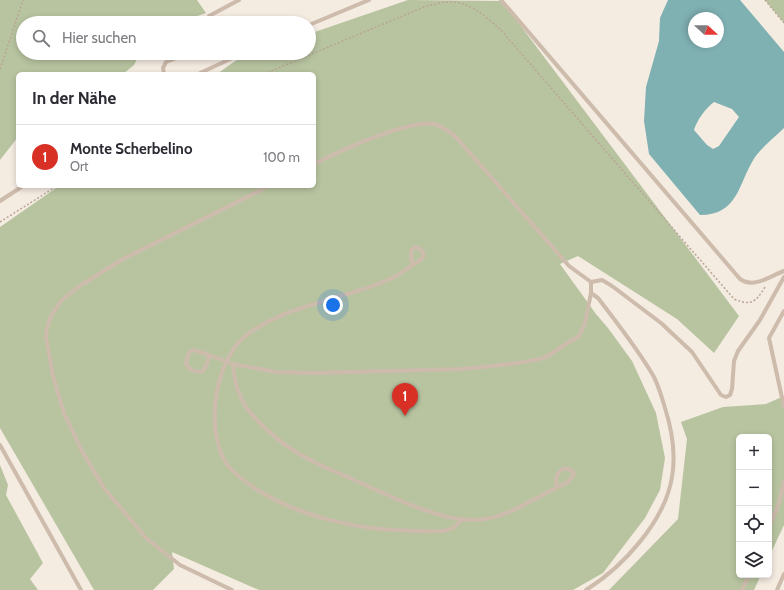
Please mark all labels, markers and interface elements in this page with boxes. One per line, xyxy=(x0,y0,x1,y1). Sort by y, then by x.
north arrow xyxy=(688,12,724,48)
search box xyxy=(16,16,316,60)
icon: search xyxy=(30,27,52,49)
text: Hier suchen xyxy=(62,29,137,47)
text: In der Nähe xyxy=(32,88,116,108)
text: Monte Scherbelino xyxy=(70,140,192,158)
text: 1 xyxy=(43,149,47,165)
text: 100 m xyxy=(263,149,300,165)
text: Ort xyxy=(70,158,88,174)
your location xyxy=(323,295,343,315)
pin: 1 xyxy=(392,383,418,416)
map controls xyxy=(736,434,772,578)
button: + xyxy=(736,434,772,470)
button: − xyxy=(736,470,772,506)
button: locate xyxy=(736,506,772,542)
button: layers xyxy=(736,542,772,578)

